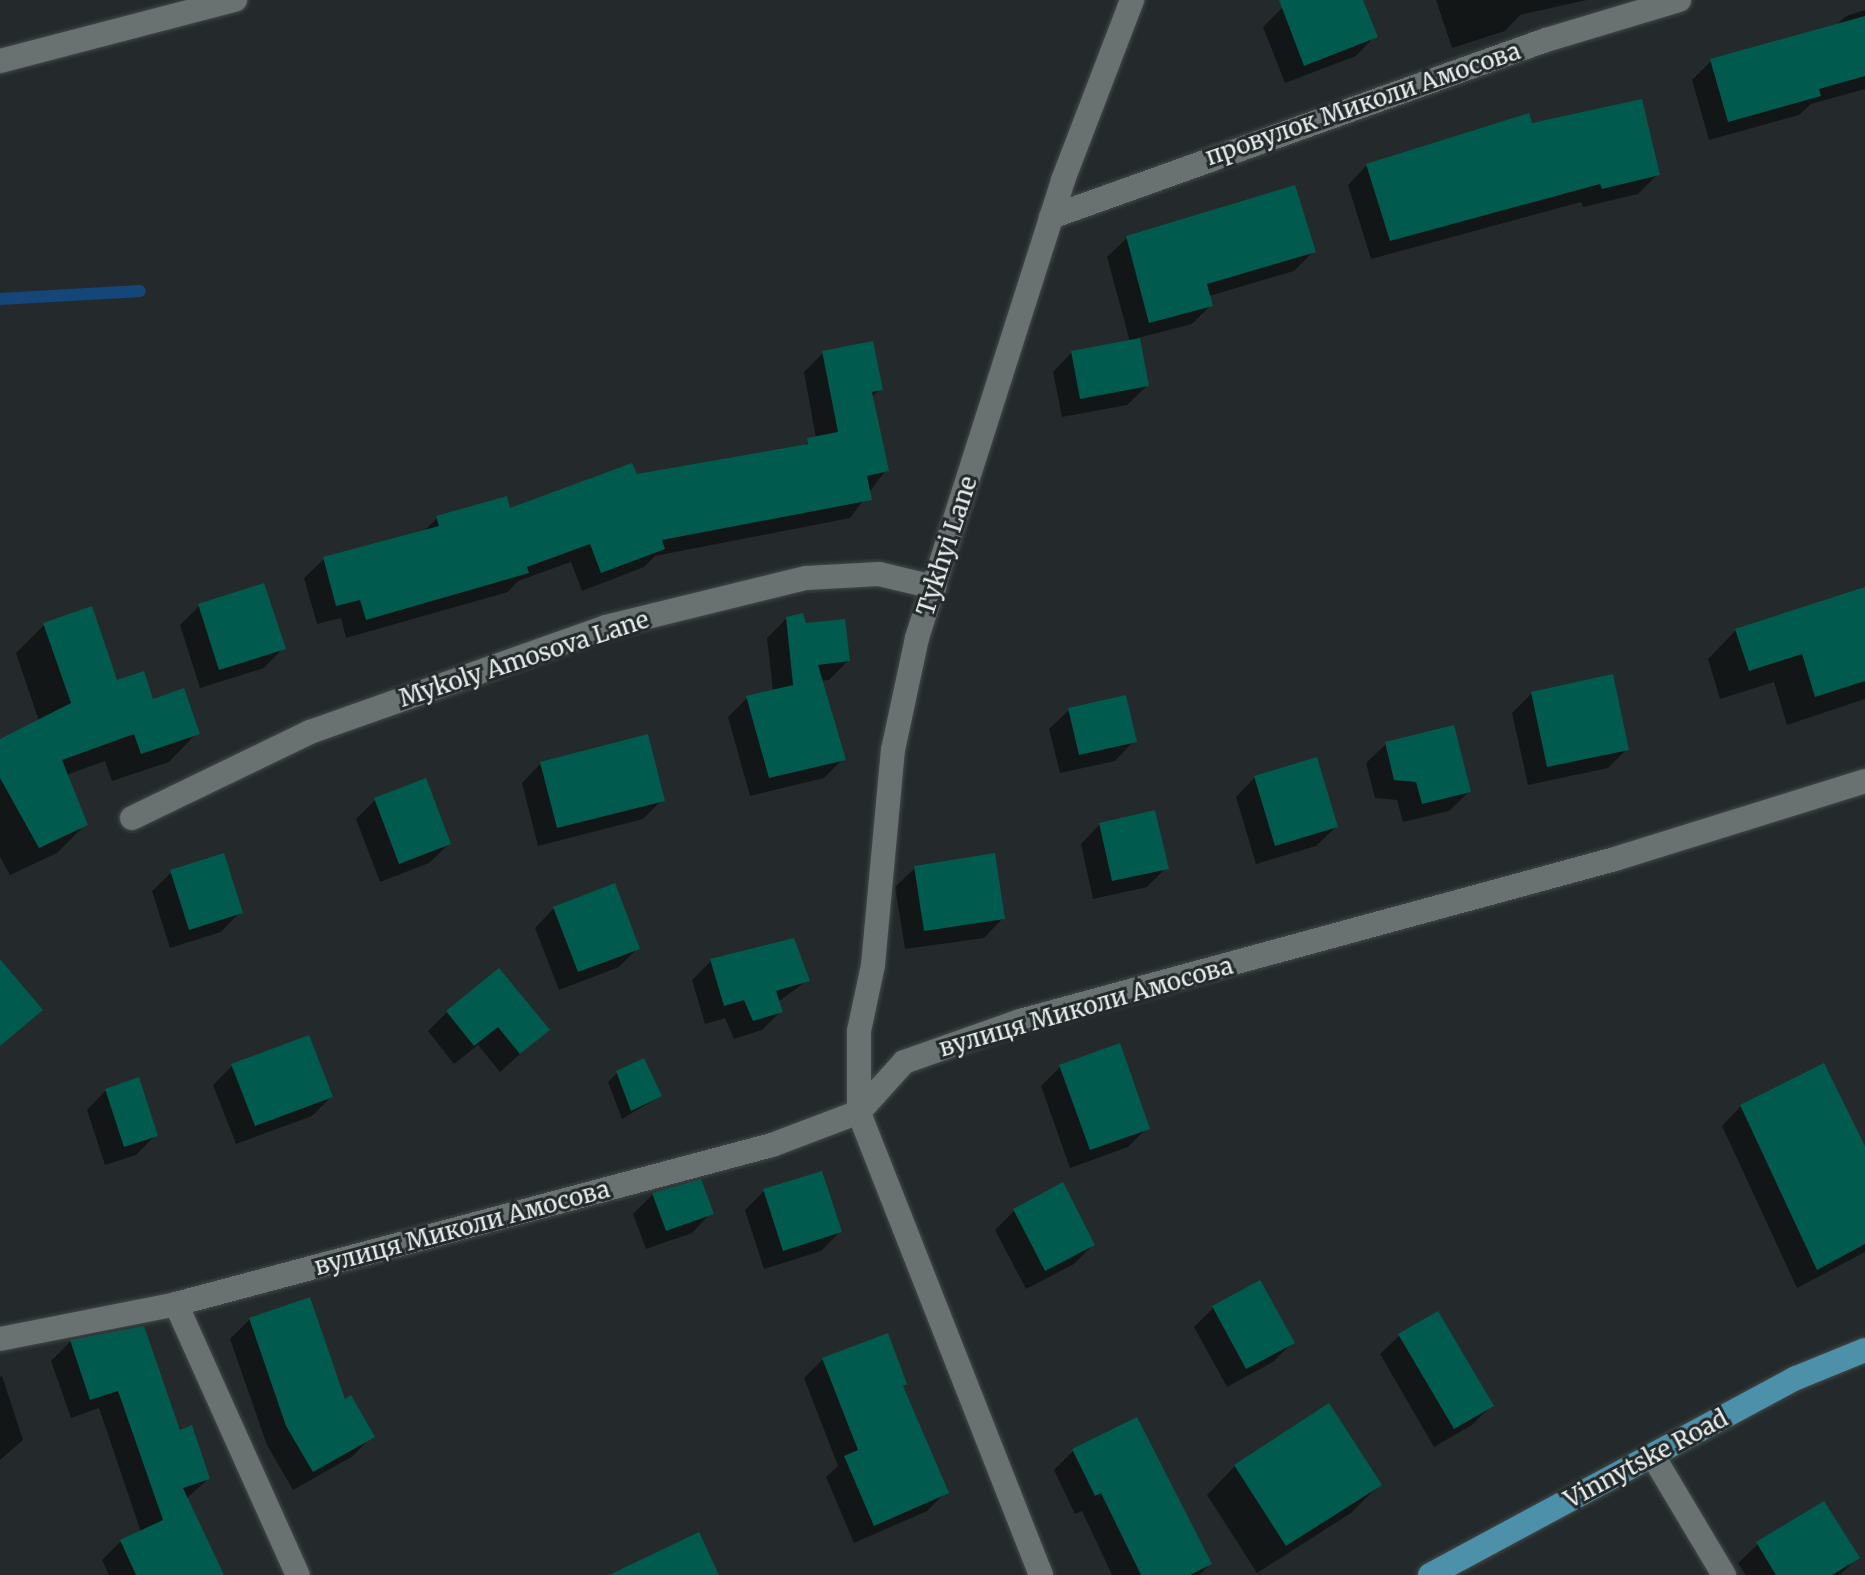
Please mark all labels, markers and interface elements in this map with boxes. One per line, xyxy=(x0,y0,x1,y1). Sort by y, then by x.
street label: провулок Миколи Амосова xyxy=(1202,36,1524,172)
street label: Tykhyi Lane xyxy=(911,473,983,619)
street label: Mykoly Amosova Lane xyxy=(396,605,652,713)
street label: вулиця Миколи Амосова xyxy=(936,951,1236,1063)
street label: вулиця Миколи Амосова xyxy=(311,1175,613,1281)
street label: Vinnytske Road xyxy=(1559,1404,1733,1514)

